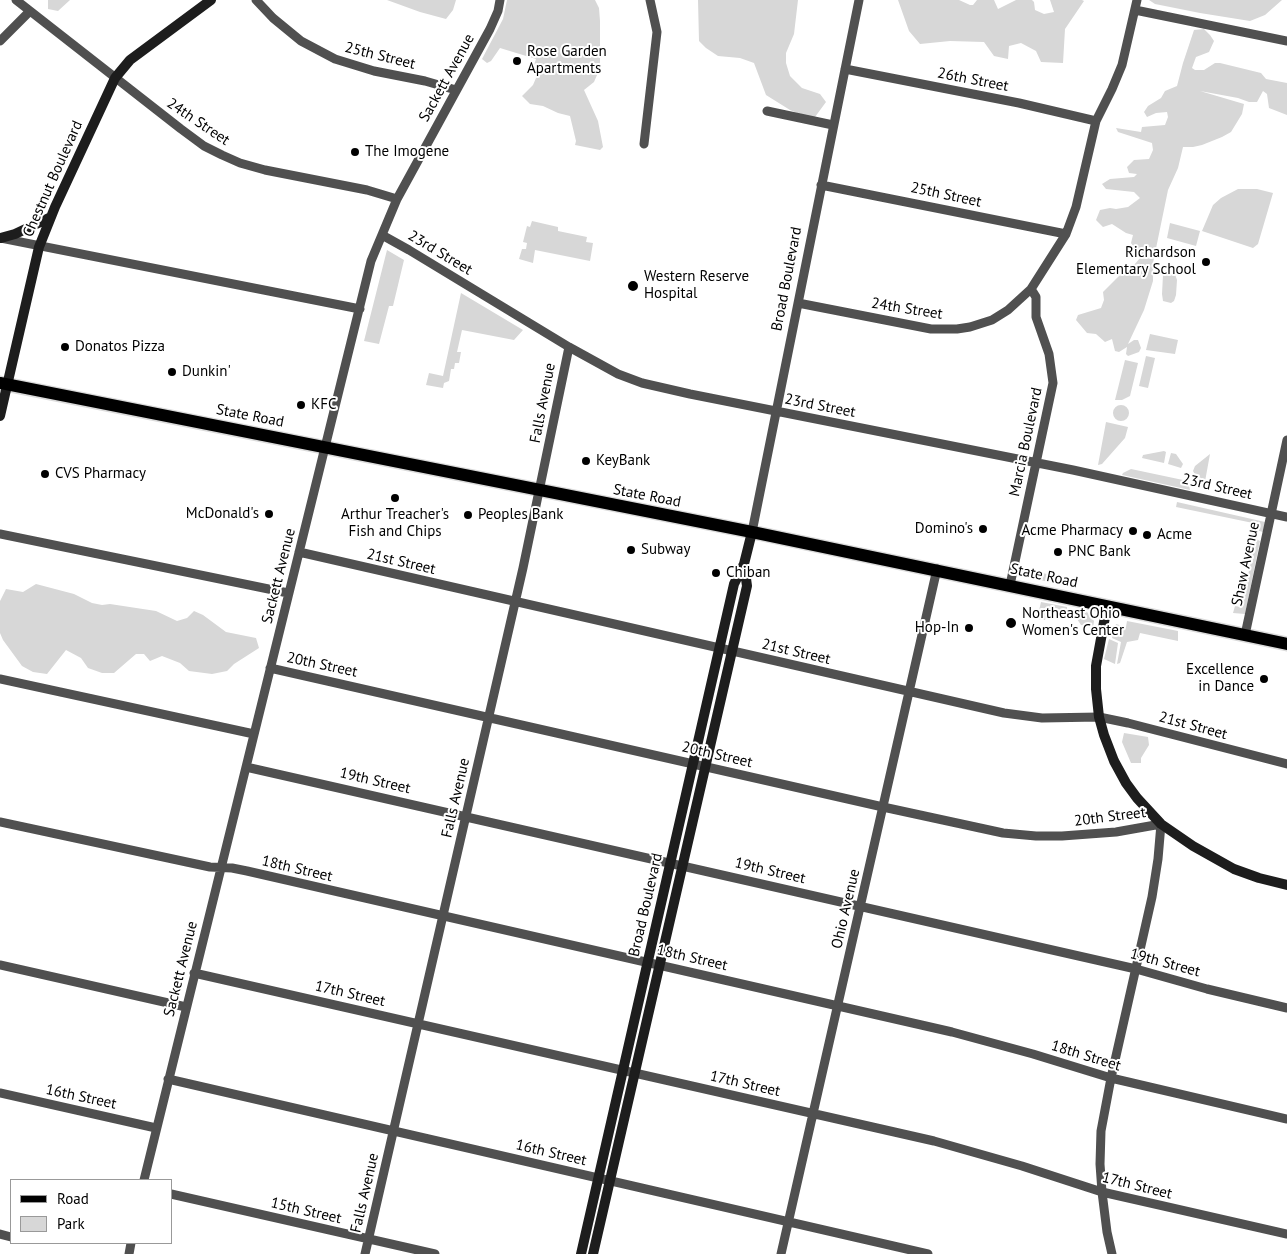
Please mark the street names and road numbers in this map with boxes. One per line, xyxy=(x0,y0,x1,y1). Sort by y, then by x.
street label: Sackett Avenue xyxy=(415,31,479,125)
street label: 25th Street xyxy=(343,39,417,73)
street label: 26th Street xyxy=(936,64,1010,96)
street label: 24th Street xyxy=(163,94,233,150)
street label: Chestnut Boulevard xyxy=(19,118,87,240)
street label: 25th Street xyxy=(909,179,983,211)
street label: Broad Boulevard xyxy=(768,225,806,333)
street label: 23rd Street xyxy=(405,227,475,279)
street label: 24th Street xyxy=(870,294,944,324)
street label: Falls Avenue xyxy=(526,361,560,445)
street label: Marcia Boulevard xyxy=(1006,386,1046,498)
street label: 23rd Street xyxy=(783,390,857,422)
street label: State Road xyxy=(215,401,285,431)
street label: 23rd Street xyxy=(1180,470,1254,504)
street label: State Road xyxy=(612,481,682,511)
street label: Shaw Avenue xyxy=(1228,520,1264,608)
street label: Sackett Avenue xyxy=(258,526,300,626)
street label: 21st Street xyxy=(365,545,437,579)
street label: State Road xyxy=(1008,560,1080,592)
street label: 21st Street xyxy=(760,635,832,669)
street label: 20th Street xyxy=(285,649,359,681)
street label: 21st Street xyxy=(1157,708,1229,744)
street label: 20th Street xyxy=(680,738,754,772)
street label: Falls Avenue xyxy=(438,756,474,840)
street label: 19th Street xyxy=(338,764,412,798)
street label: 20th Street xyxy=(1073,804,1147,830)
street label: Broad Boulevard xyxy=(625,851,667,959)
street label: 18th Street xyxy=(260,852,334,886)
street label: 19th Street xyxy=(733,854,807,888)
street label: Ohio Avenue xyxy=(828,867,864,951)
street label: Sackett Avenue xyxy=(160,919,202,1019)
street label: 18th Street xyxy=(655,941,729,975)
street label: 19th Street xyxy=(1128,945,1202,981)
street label: 17th Street xyxy=(313,977,387,1011)
street label: 18th Street xyxy=(1049,1037,1123,1075)
street label: 17th Street xyxy=(708,1067,782,1101)
street label: 16th Street xyxy=(44,1081,118,1113)
street label: 16th Street xyxy=(514,1136,588,1170)
street label: Falls Avenue xyxy=(347,1151,383,1235)
street label: 17th Street xyxy=(1100,1169,1174,1203)
street label: 15th Street xyxy=(269,1194,343,1228)

